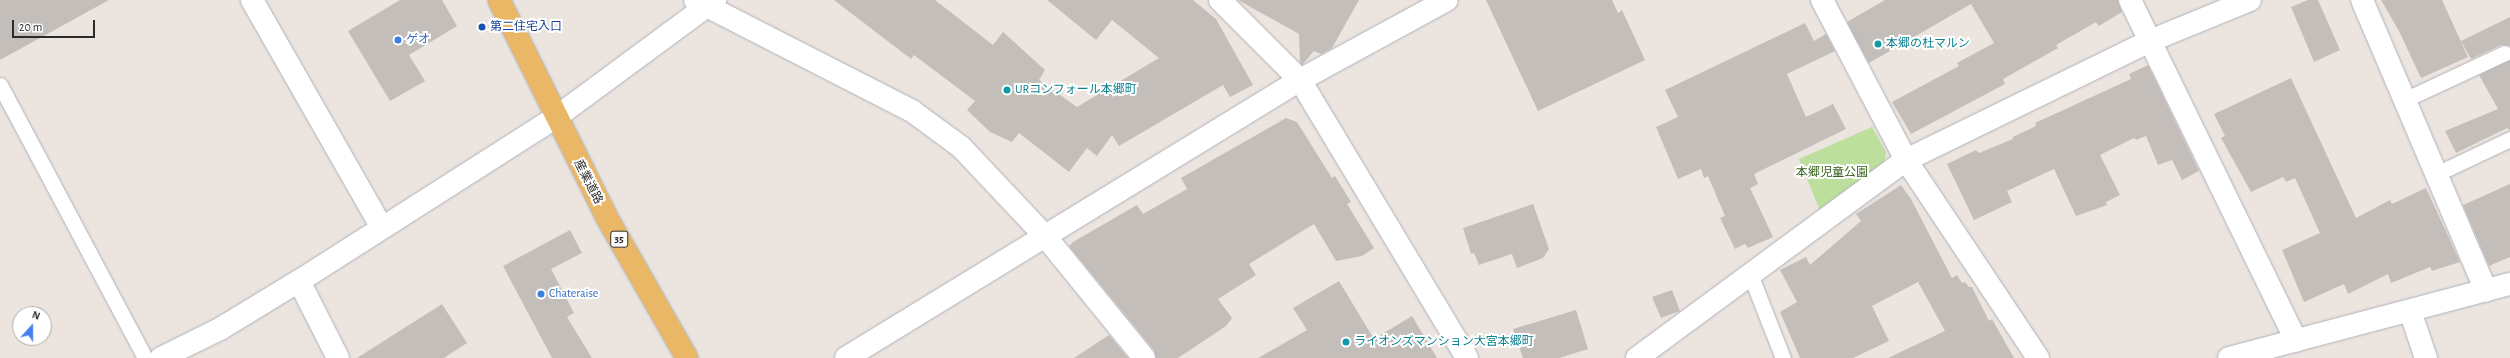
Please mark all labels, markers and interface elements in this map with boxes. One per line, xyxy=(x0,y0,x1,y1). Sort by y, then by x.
scale bar xyxy=(14,12,97,38)
place label: 第二住宅入口 xyxy=(490,20,562,34)
text: 20 m xyxy=(19,21,42,33)
marker: 第二住宅入口 xyxy=(477,22,487,32)
place label: ゲオ xyxy=(406,33,430,47)
marker: ゲオ xyxy=(393,35,403,45)
place label: 本郷の杜マルン xyxy=(1886,37,1970,51)
marker: 本郷の杜マルン xyxy=(1873,39,1883,49)
place label: URコンフォール本郷町 xyxy=(1015,83,1137,97)
marker: URコンフォール本郷町 xyxy=(1002,85,1012,95)
street label: 産業道路 xyxy=(571,157,605,207)
park label: 本郷児童公園 xyxy=(1796,166,1868,180)
road number: 35 xyxy=(610,230,628,248)
place label: Chateraise xyxy=(549,287,598,301)
marker: Chateraise xyxy=(536,289,546,299)
north arrow xyxy=(12,306,52,346)
text: N xyxy=(31,309,42,322)
place label: ライオンズマンション大宮本郷町 xyxy=(1354,335,1534,349)
marker: ライオンズマンション大宮本郷町 xyxy=(1341,337,1351,347)

